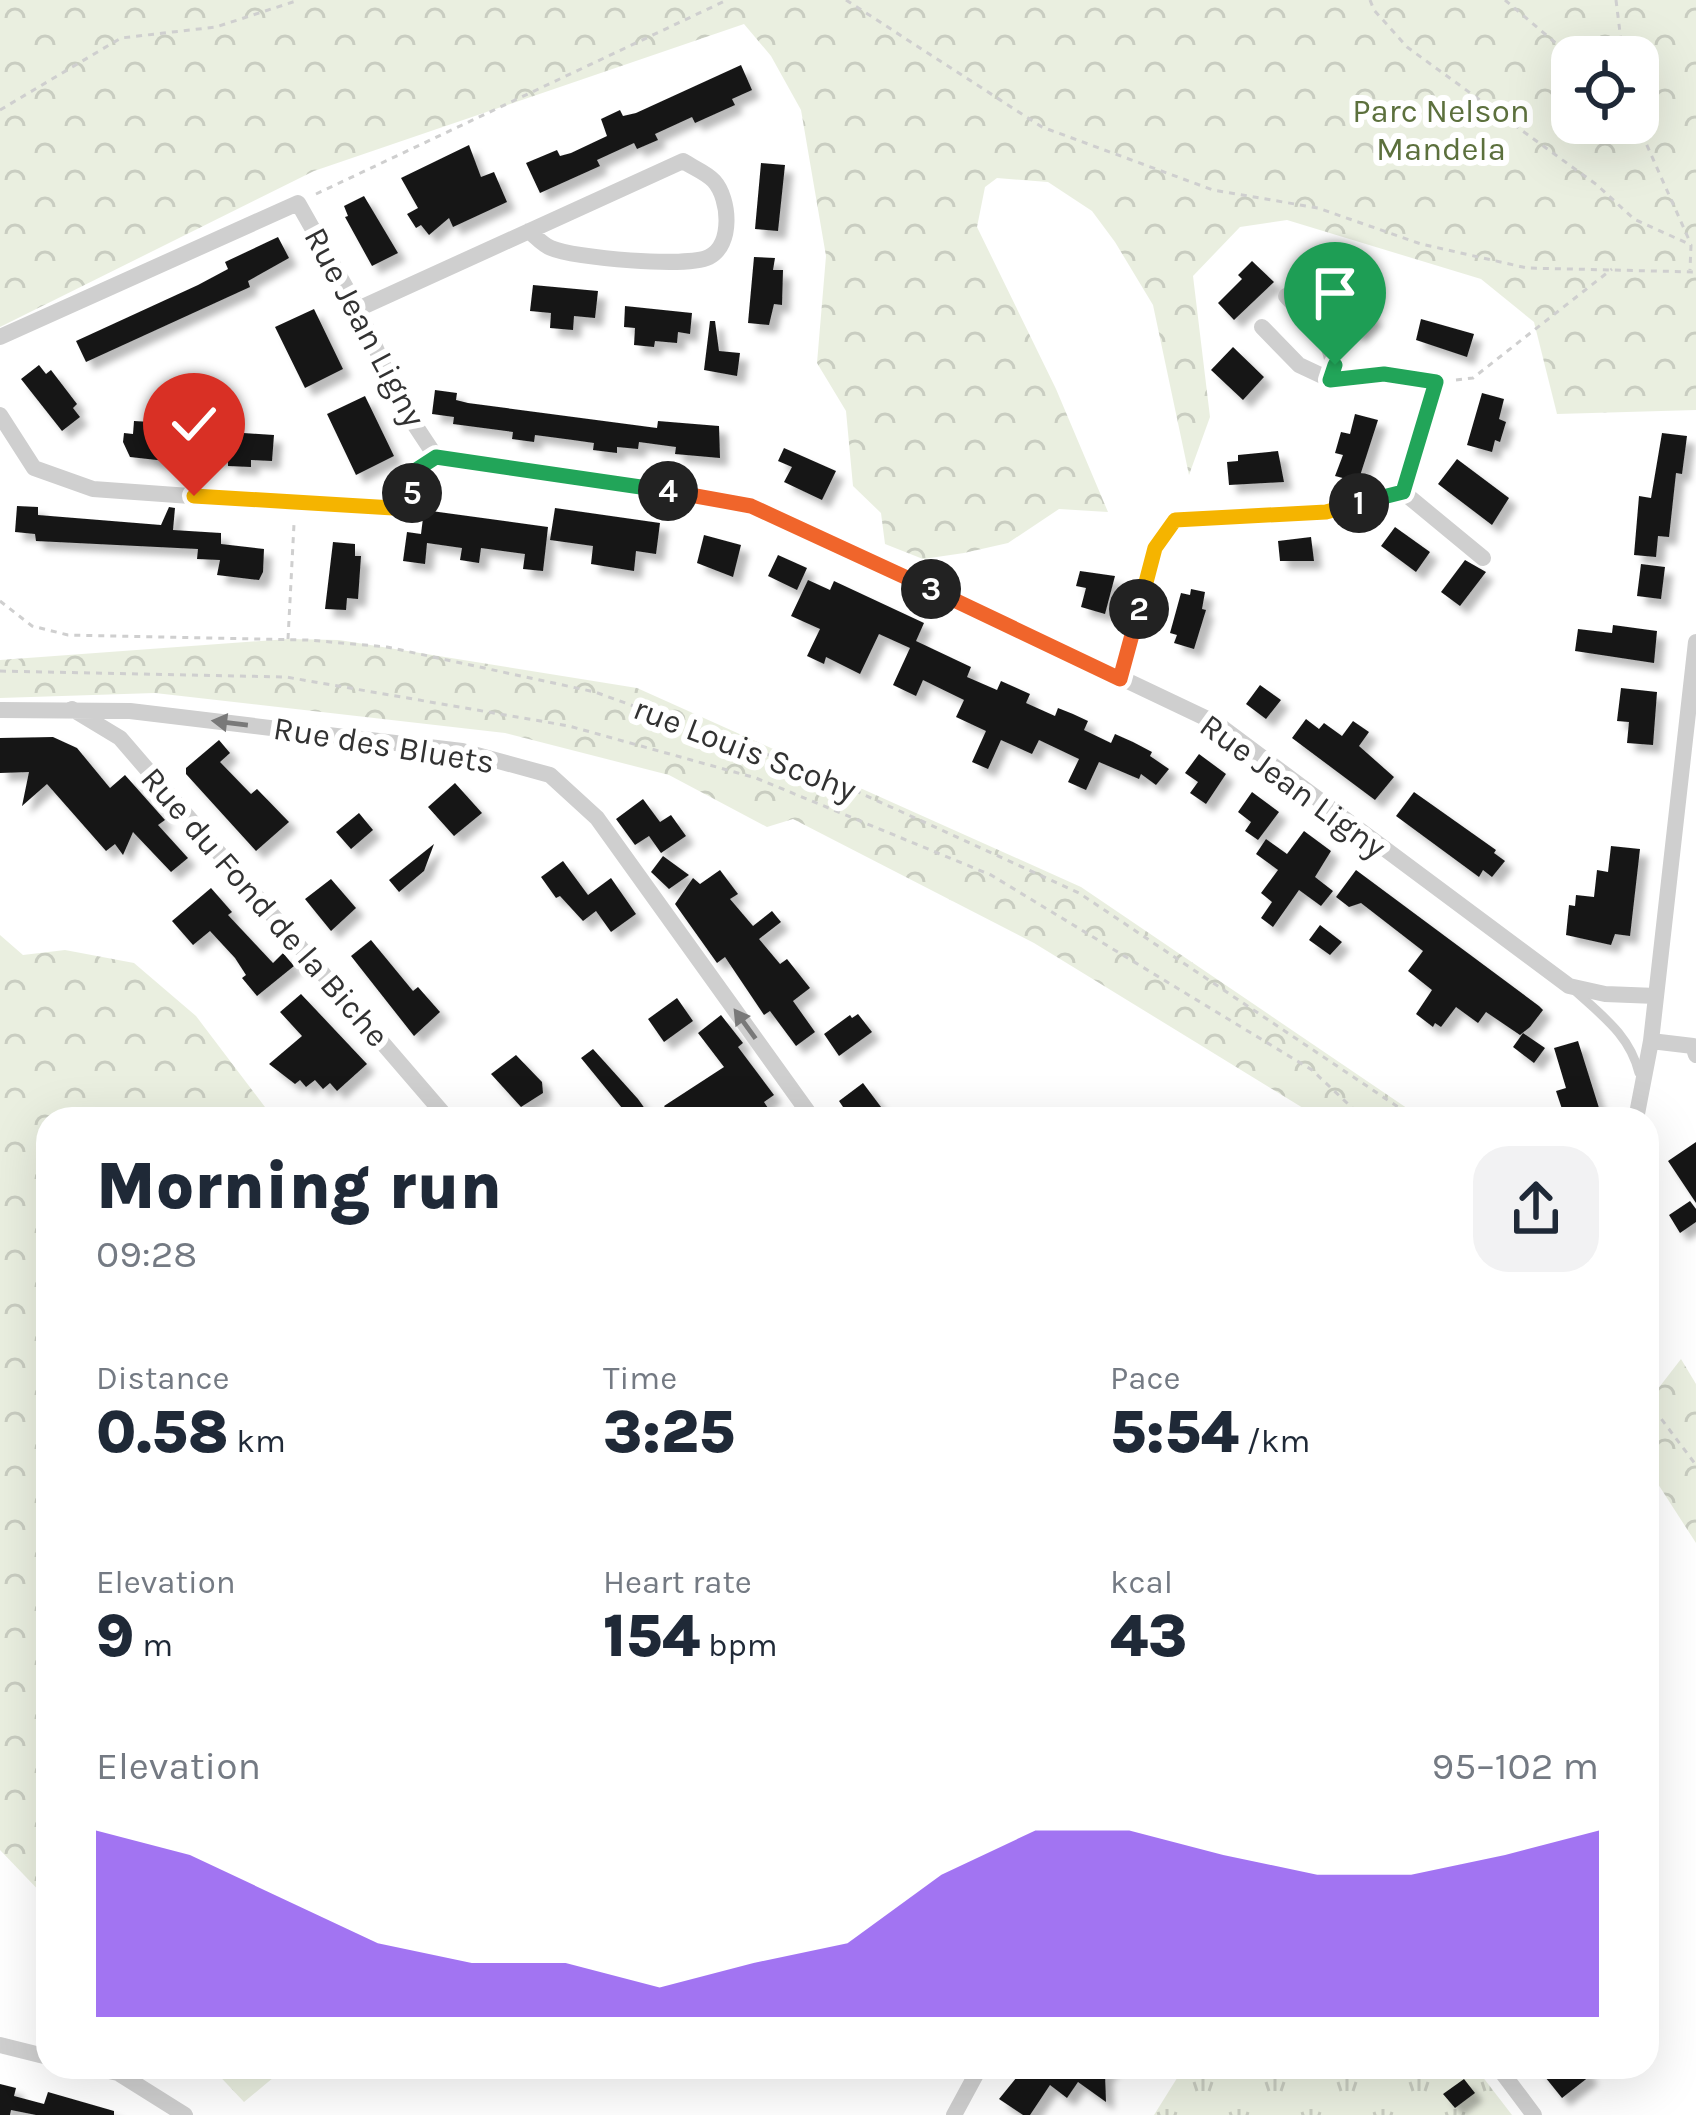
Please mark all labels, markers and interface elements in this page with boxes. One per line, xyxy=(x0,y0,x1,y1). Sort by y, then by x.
map controls xyxy=(1551,36,1659,144)
button: locate xyxy=(1551,36,1659,144)
park label: Parc Nelson Mandela xyxy=(1352,92,1530,168)
street label: Rue Jean Ligny xyxy=(297,221,433,433)
pin xyxy=(1284,242,1386,365)
icon: arrive xyxy=(1302,260,1368,326)
pin xyxy=(143,373,245,496)
icon: check xyxy=(161,391,227,457)
pin: 4 xyxy=(638,461,698,521)
pin: 5 xyxy=(382,463,442,523)
text: 4 xyxy=(658,472,678,510)
pin: 1 xyxy=(1329,473,1389,533)
text: 5 xyxy=(402,474,422,512)
text: 1 xyxy=(1353,484,1365,522)
pin: 3 xyxy=(901,559,961,619)
text: 3 xyxy=(921,570,941,608)
pin: 2 xyxy=(1109,579,1169,639)
text: 2 xyxy=(1129,590,1149,628)
street label: rue Louis Scohy xyxy=(628,689,862,809)
street label: Rue Jean Ligny xyxy=(1193,706,1393,866)
street label: Rue des Bluets xyxy=(271,709,497,781)
one-way arrow xyxy=(211,713,248,732)
street label: Rue du Fond de la Biche xyxy=(133,759,397,1055)
one-way arrow xyxy=(734,1008,757,1040)
button: share xyxy=(1473,1146,1599,1272)
text: Morning run xyxy=(96,1147,502,1225)
text: 09:28 xyxy=(96,1231,197,1277)
text: Distance xyxy=(96,1359,229,1397)
text: Time xyxy=(603,1359,677,1397)
text: Pace xyxy=(1110,1359,1180,1397)
text: 0.58 xyxy=(96,1397,228,1467)
text: 3:25 xyxy=(603,1397,735,1467)
text: 5:54 xyxy=(1110,1397,1239,1467)
text: km xyxy=(228,1422,286,1460)
text: /km xyxy=(1239,1422,1310,1460)
text: Elevation xyxy=(96,1563,236,1601)
text: Heart rate xyxy=(603,1563,752,1601)
text: kcal xyxy=(1110,1563,1173,1601)
text: 9 xyxy=(96,1601,135,1671)
text: 154 xyxy=(603,1601,700,1671)
text: 43 xyxy=(1110,1601,1187,1671)
text: m xyxy=(135,1626,173,1664)
text: bpm xyxy=(700,1626,778,1664)
text: Elevation xyxy=(96,1743,261,1789)
text: 95–102 m xyxy=(1432,1743,1599,1789)

